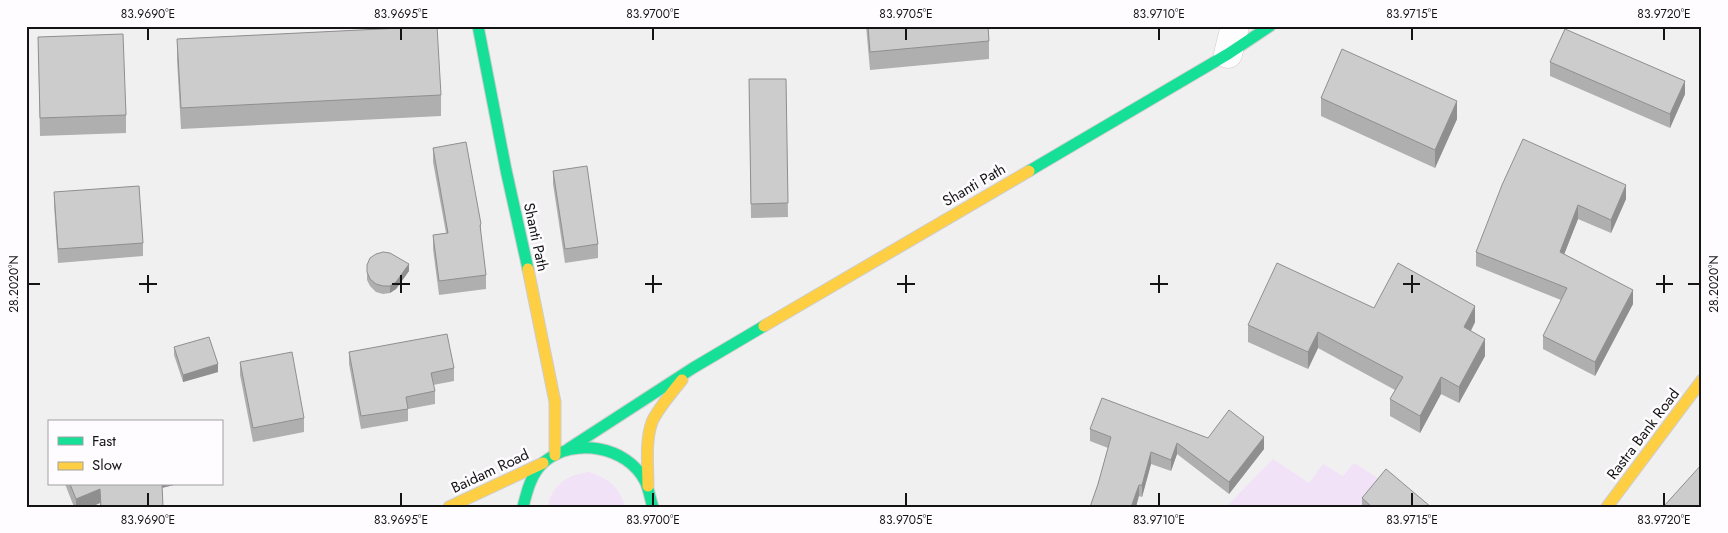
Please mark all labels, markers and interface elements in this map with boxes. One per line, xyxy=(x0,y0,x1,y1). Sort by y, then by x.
text: 83.9690°E xyxy=(121,5,175,23)
text: 83.9695°E xyxy=(374,5,428,23)
text: 83.9700°E xyxy=(626,5,680,23)
text: 83.9705°E xyxy=(879,5,933,23)
text: 83.9710°E xyxy=(1133,5,1185,23)
text: 83.9715°E xyxy=(1386,5,1438,23)
text: 83.9720°E xyxy=(1637,5,1691,23)
street label: Shanti Path xyxy=(938,158,1010,212)
street label: Shanti Path xyxy=(518,201,554,273)
text: 28.2020°N xyxy=(5,255,23,313)
text: 28.2020°N xyxy=(1705,255,1723,313)
street label: Rastra Bank Road xyxy=(1601,384,1685,484)
legend xyxy=(48,420,222,486)
text: Fast xyxy=(92,430,116,452)
street label: Baidam Road xyxy=(447,443,533,499)
text: Slow xyxy=(92,454,123,476)
text: 83.9690°E xyxy=(121,511,175,529)
text: 83.9695°E xyxy=(374,511,428,529)
text: 83.9700°E xyxy=(626,511,680,529)
text: 83.9705°E xyxy=(879,511,933,529)
text: 83.9710°E xyxy=(1133,511,1185,529)
text: 83.9715°E xyxy=(1386,511,1438,529)
text: 83.9720°E xyxy=(1637,511,1691,529)

